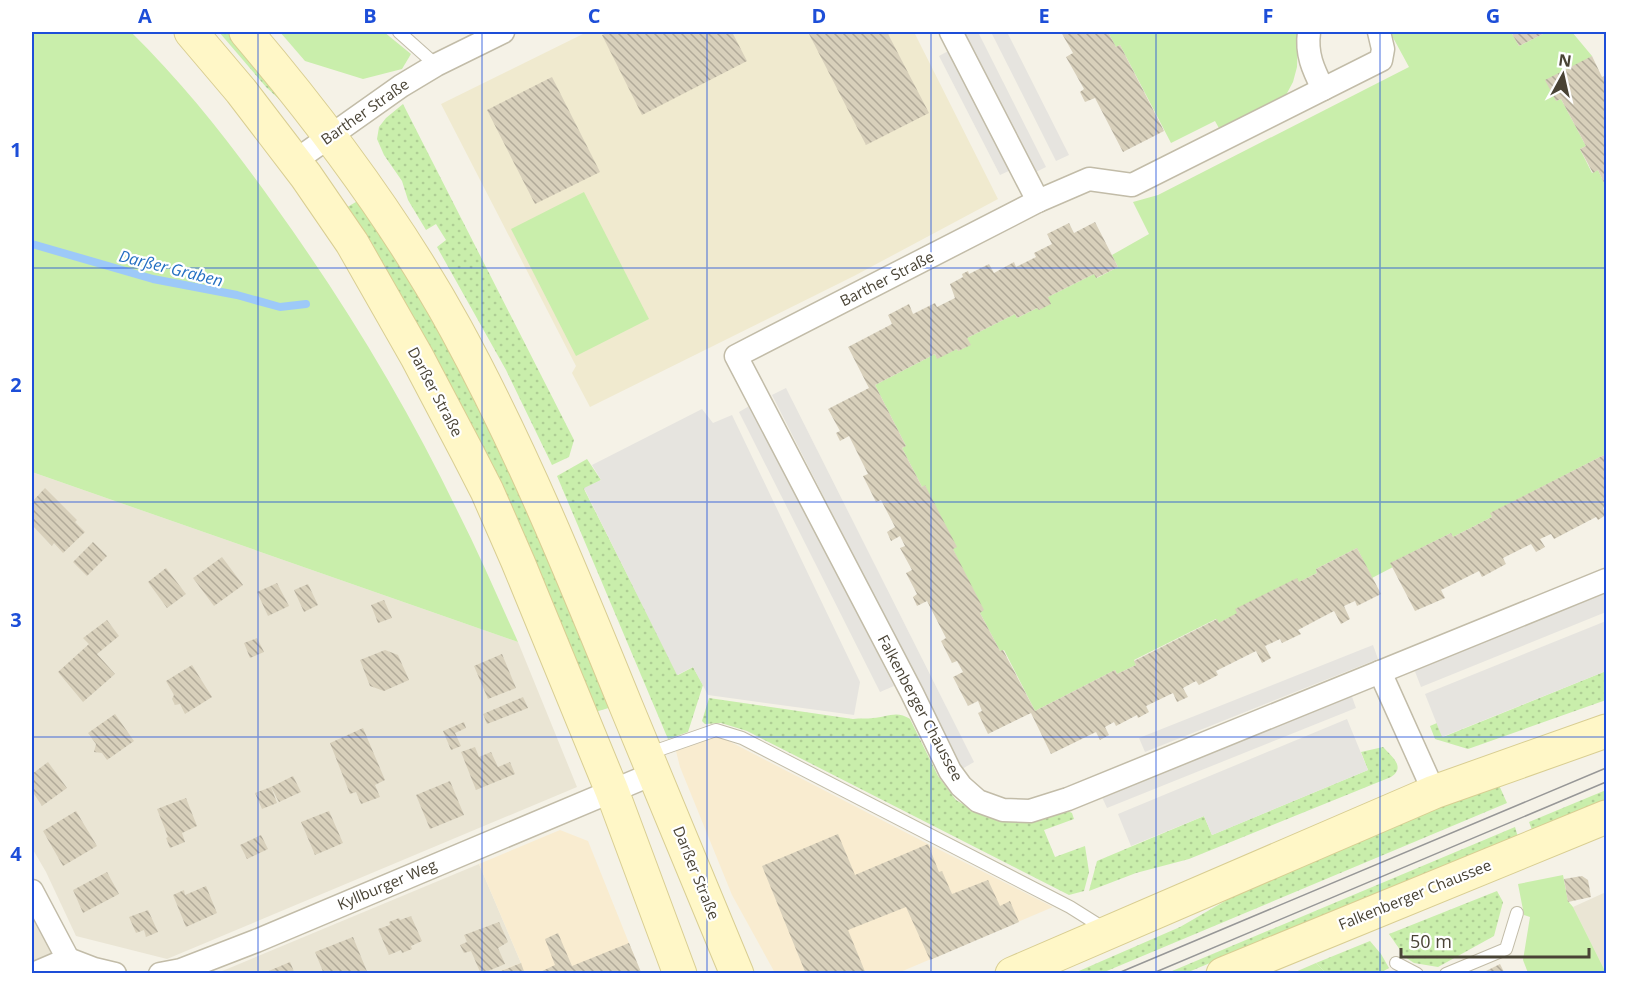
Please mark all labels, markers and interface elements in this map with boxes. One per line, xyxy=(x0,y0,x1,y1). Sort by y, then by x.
text: A xyxy=(138,2,152,29)
text: B xyxy=(363,2,377,29)
text: C xyxy=(588,2,601,29)
text: D xyxy=(812,2,826,29)
text: E xyxy=(1038,2,1050,29)
text: F xyxy=(1263,2,1273,29)
text: G xyxy=(1486,2,1500,29)
north arrow xyxy=(1533,45,1593,105)
text: N xyxy=(1557,48,1573,72)
street label: Barther Straße xyxy=(317,73,412,149)
text: 1 xyxy=(10,136,22,163)
water label: Darßer Graben xyxy=(117,244,225,292)
street label: Barther Straße xyxy=(836,246,937,310)
street label: Darßer Straße xyxy=(404,343,468,440)
text: 2 xyxy=(10,371,22,398)
text: 3 xyxy=(10,606,22,633)
street label: Falkenberger Chaussee xyxy=(874,631,968,784)
street label: Darßer Straße xyxy=(669,823,725,922)
text: 4 xyxy=(10,840,22,867)
street label: Kyllburger Weg xyxy=(334,854,439,914)
street label: Falkenberger Chaussee xyxy=(1335,854,1494,934)
scale bar xyxy=(1401,921,1588,959)
text: 50 m xyxy=(1410,929,1452,953)

